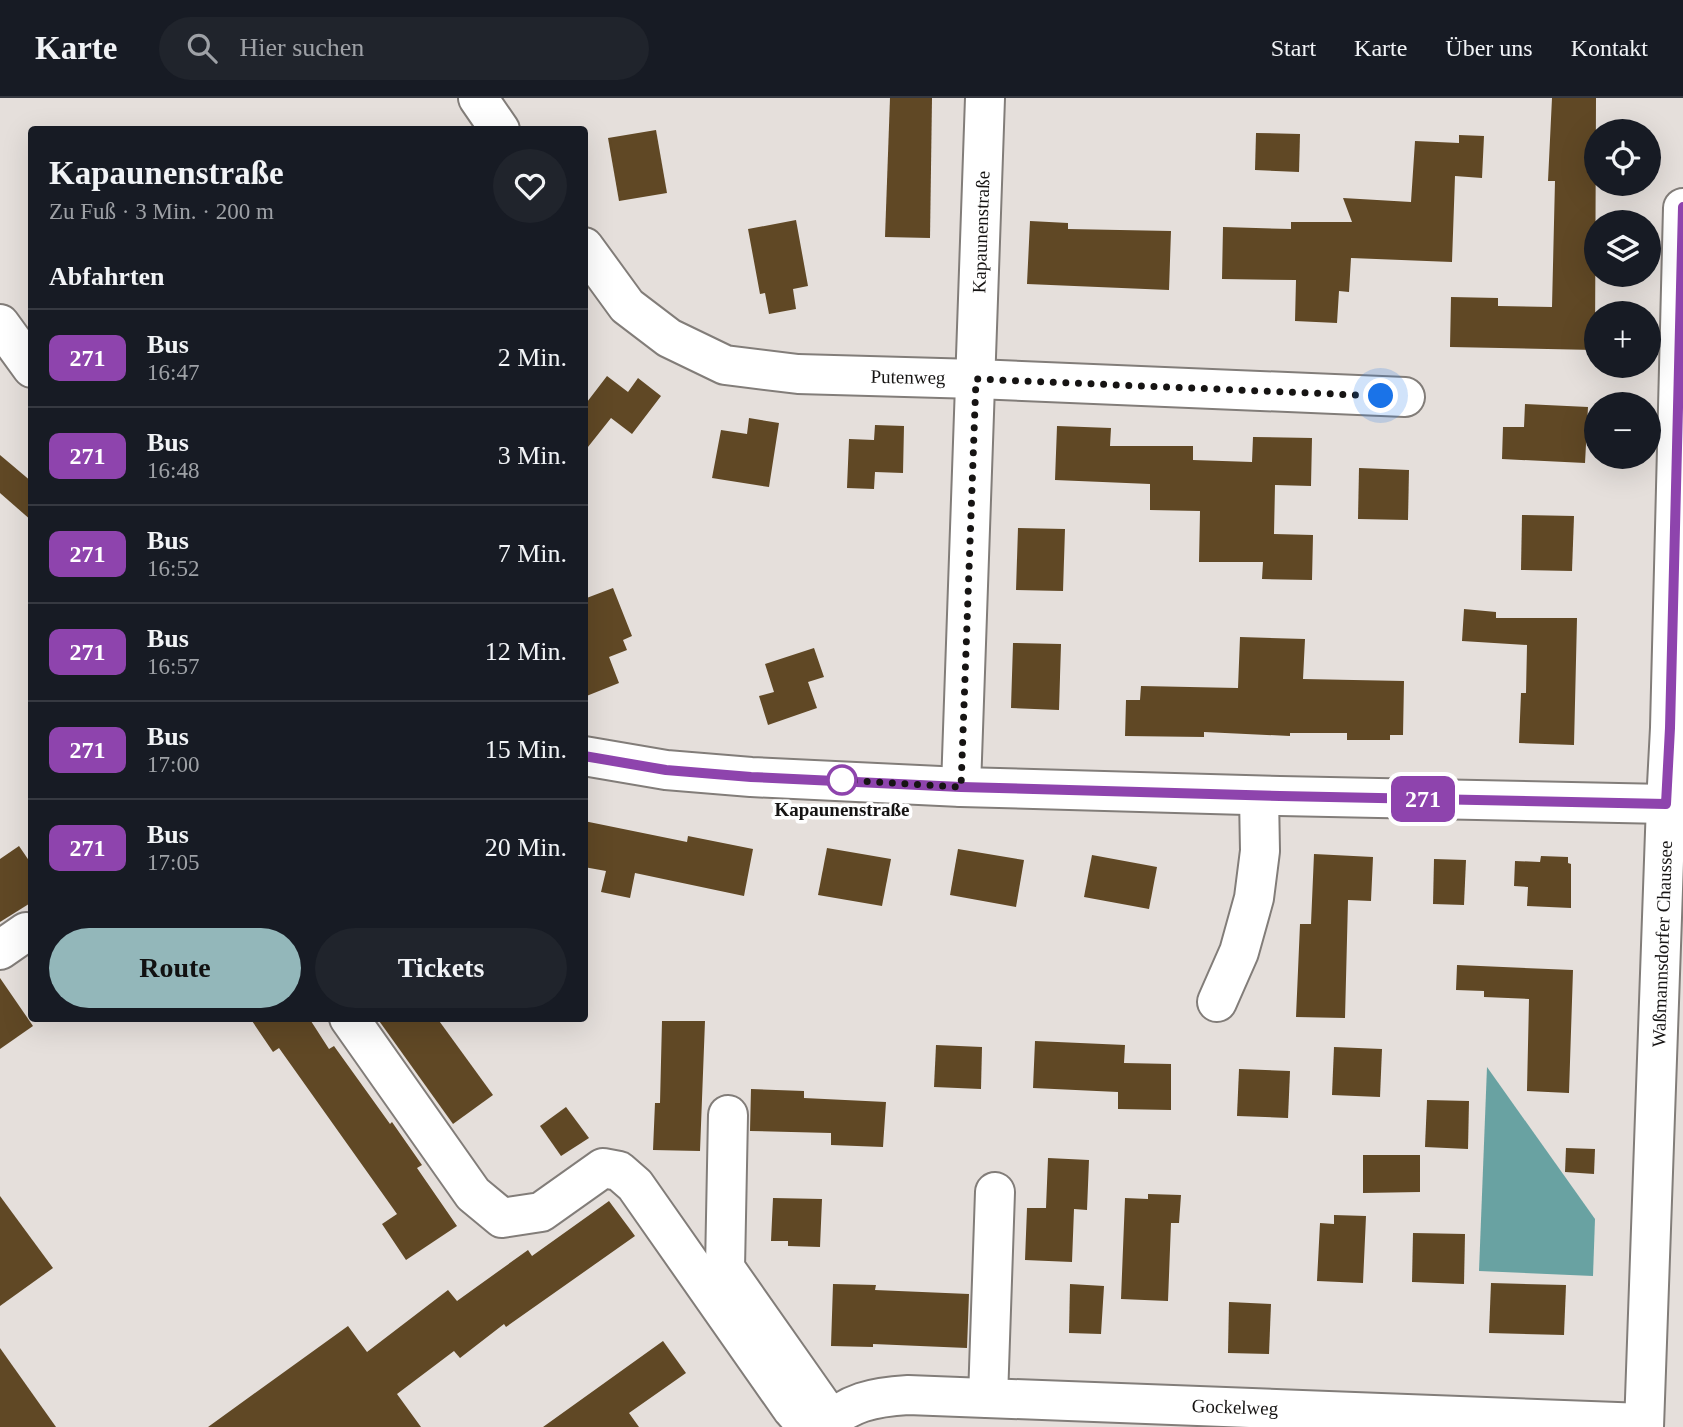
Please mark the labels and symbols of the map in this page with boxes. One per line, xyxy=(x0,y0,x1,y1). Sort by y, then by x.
street label: Kapaunenstraße xyxy=(968,170,994,294)
street label: Putenweg xyxy=(870,366,946,388)
your location xyxy=(1363,378,1398,413)
marker: Kapaunenstraße xyxy=(827,765,857,795)
line badge: 271 xyxy=(1383,776,1463,822)
place label: Kapaunenstraße xyxy=(774,799,910,820)
street label: Waßmannsdorfer Chaussee xyxy=(1648,840,1676,1048)
street label: Gockelweg xyxy=(1191,1395,1279,1419)

